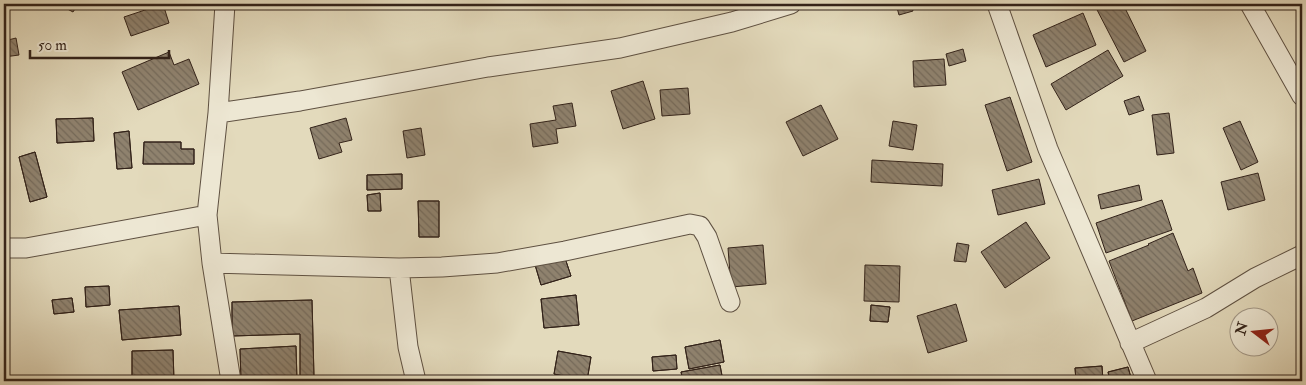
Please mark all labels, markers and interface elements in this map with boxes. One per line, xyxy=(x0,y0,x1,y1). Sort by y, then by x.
scale bar xyxy=(30,28,169,60)
text: 50 m xyxy=(38,36,67,55)
north arrow xyxy=(1228,308,1278,358)
text: N xyxy=(1232,320,1252,338)

